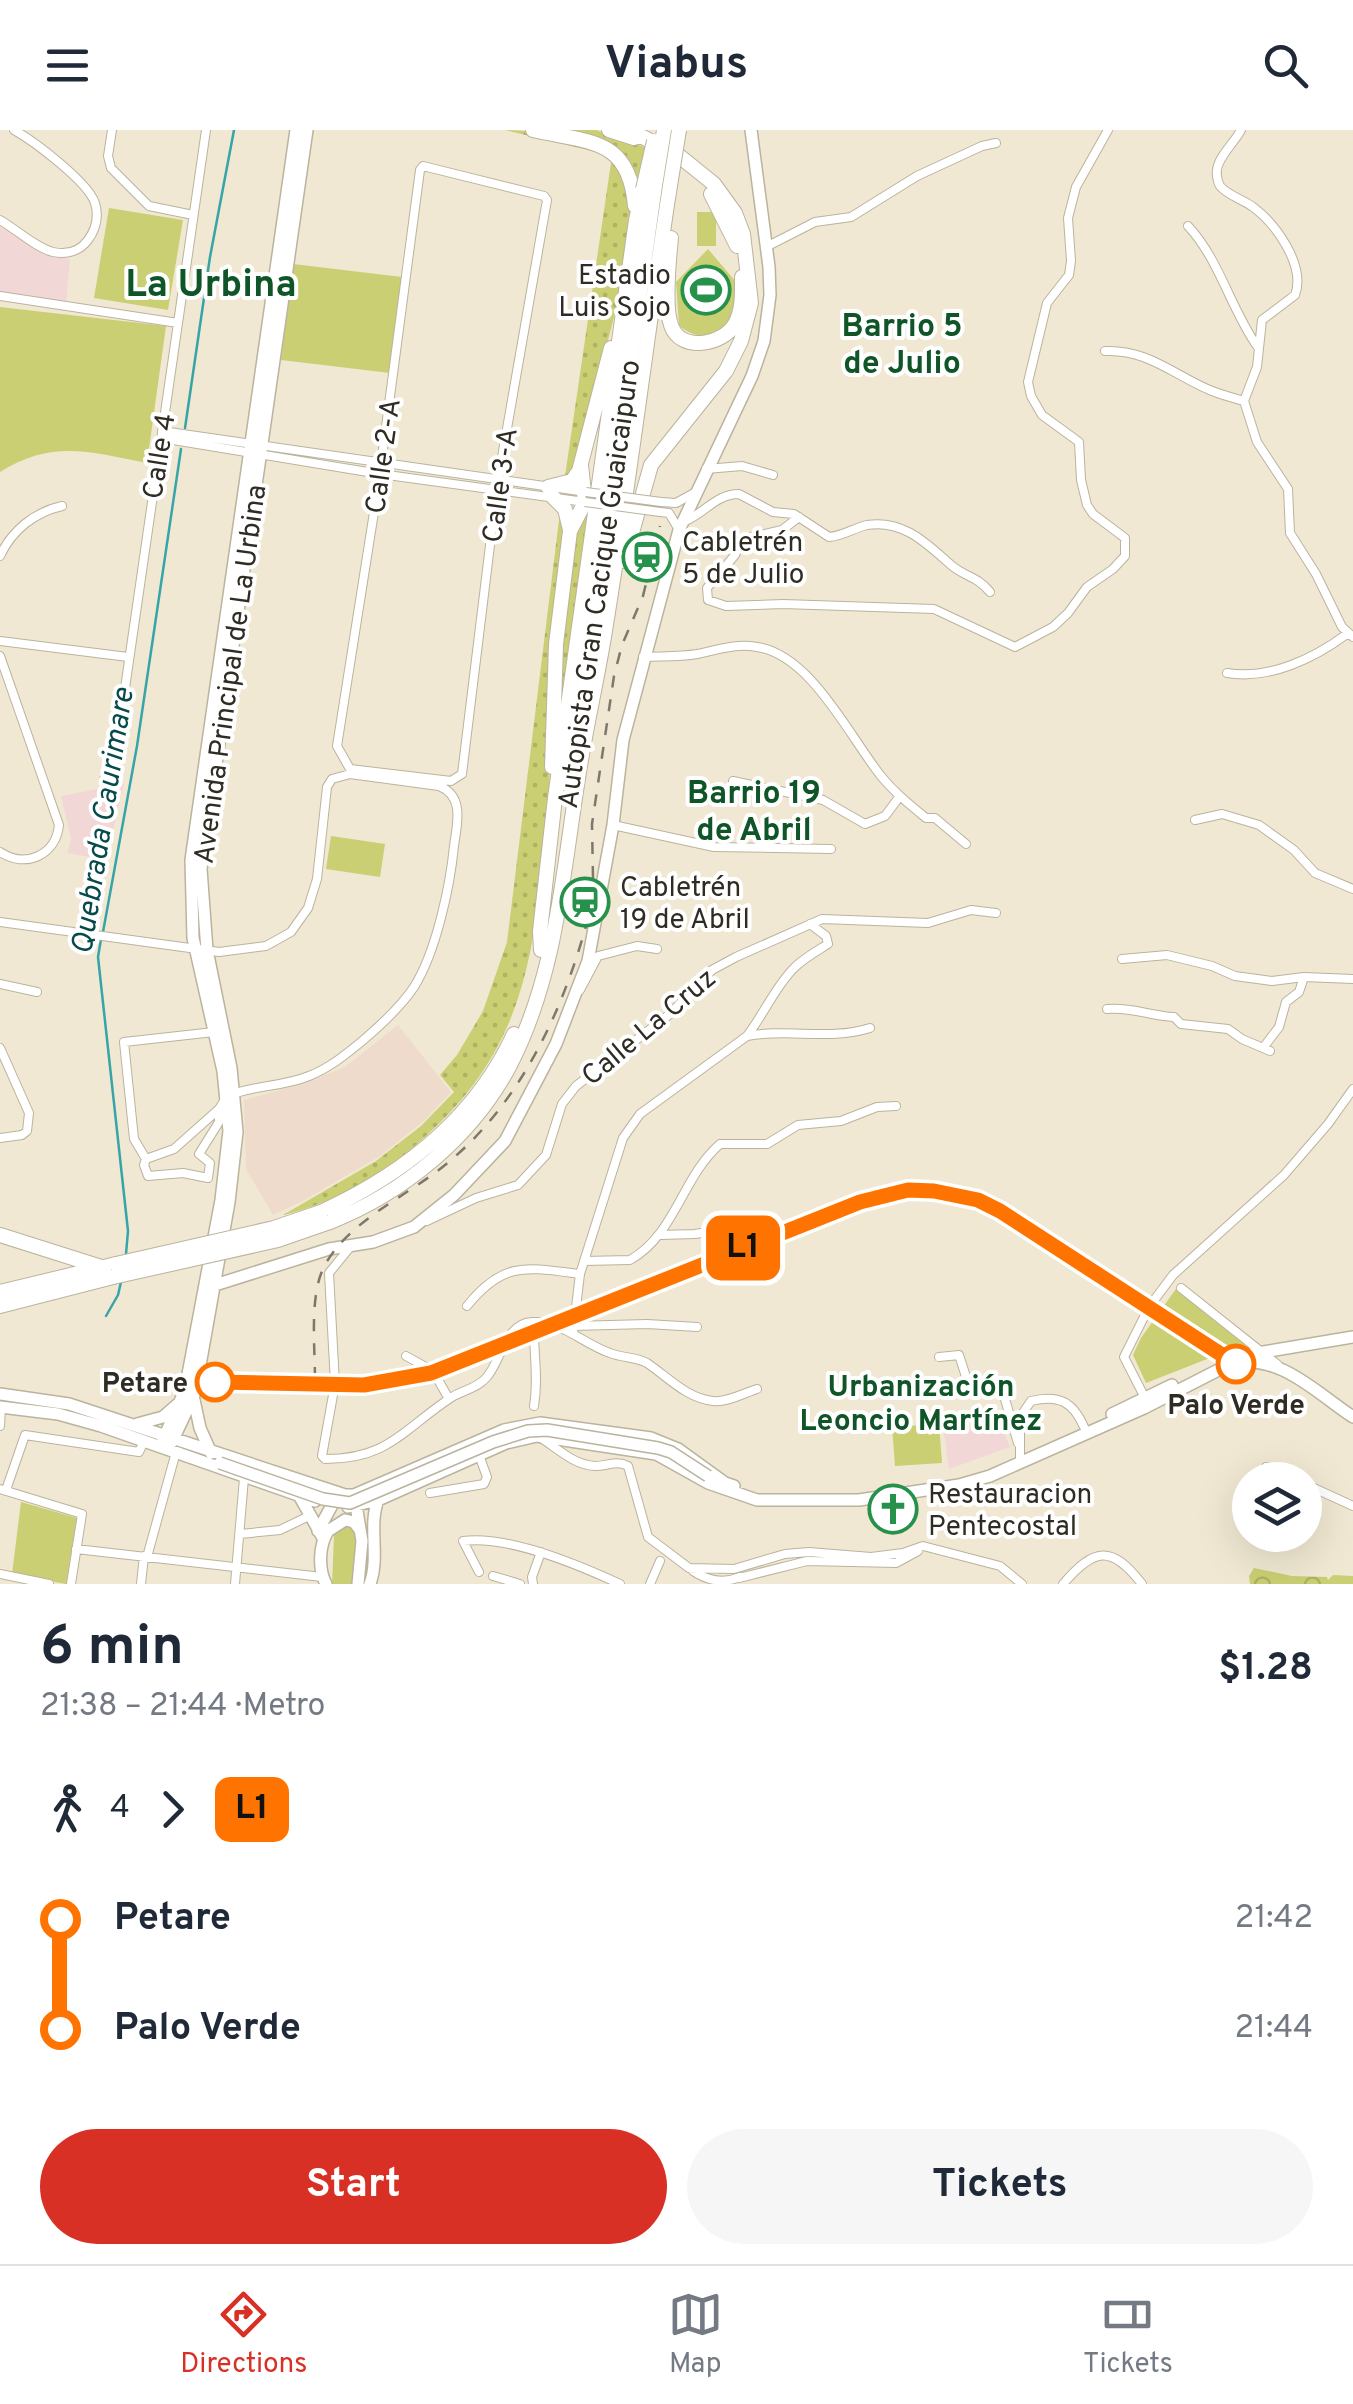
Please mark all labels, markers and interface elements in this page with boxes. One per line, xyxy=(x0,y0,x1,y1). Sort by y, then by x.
text: Viabus xyxy=(605,37,748,94)
icon: menu xyxy=(40,38,95,93)
icon: search xyxy=(1258,38,1313,93)
place label: Estadio Luis Sojo xyxy=(558,259,671,327)
district label: La Urbina xyxy=(125,262,297,311)
sports icon: Estadio Luis Sojo xyxy=(680,264,732,316)
district label: Barrio 5 de Julio xyxy=(841,308,963,385)
street label: Autopista Gran Cacique Guaicaipuro xyxy=(552,358,650,811)
street label: Calle 2-A xyxy=(359,396,411,516)
street label: Calle 4 xyxy=(136,411,186,502)
street label: Calle 3-A xyxy=(476,426,528,545)
street label: Avenida Principal de La Urbina xyxy=(188,482,276,866)
place label: Cabletrén 5 de Julio xyxy=(682,526,804,594)
station icon: Cabletrén 5 de Julio xyxy=(621,531,673,583)
water label: Quebrada Caurimare xyxy=(65,685,144,957)
district label: Barrio 19 de Abril xyxy=(687,775,821,852)
place label: Cabletrén 19 de Abril xyxy=(620,871,750,939)
station icon: Cabletrén 19 de Abril xyxy=(559,876,611,928)
street label: Calle La Cruz xyxy=(575,962,725,1095)
line badge: L1 xyxy=(698,1216,788,1280)
text: L1 xyxy=(726,1226,760,1270)
marker: Palo Verde xyxy=(1217,1345,1255,1383)
marker: Petare xyxy=(196,1363,234,1401)
place label: Petare xyxy=(102,1367,188,1403)
district label: Urbanización Leoncio Martínez xyxy=(800,1370,1042,1441)
place label: Palo Verde xyxy=(1167,1389,1305,1425)
map controls xyxy=(1232,1462,1322,1552)
button: layers xyxy=(1232,1462,1322,1552)
place label: Restauracion Pentecostal xyxy=(928,1478,1092,1546)
church icon: Restauracion Pentecostal xyxy=(867,1483,919,1535)
text: 6 min xyxy=(40,1614,184,1684)
text: $1.28 xyxy=(1218,1645,1313,1694)
text: 21:38 – 21:44 · Metro xyxy=(40,1687,325,1727)
icon: walk xyxy=(40,1782,95,1837)
icon: forward xyxy=(145,1782,200,1837)
text: L1 xyxy=(235,1787,269,1831)
text: 4 xyxy=(110,1789,130,1829)
text: Petare xyxy=(114,1895,231,1944)
text: 21:42 xyxy=(1235,1899,1313,1939)
text: Palo Verde xyxy=(114,2005,301,2054)
text: 21:44 xyxy=(1235,2009,1313,2049)
button: Start xyxy=(40,2129,667,2244)
button: Tickets xyxy=(687,2129,1313,2244)
tab: Directions xyxy=(180,2287,307,2383)
tab: Map xyxy=(668,2287,723,2383)
tab: Tickets xyxy=(1083,2287,1173,2383)

